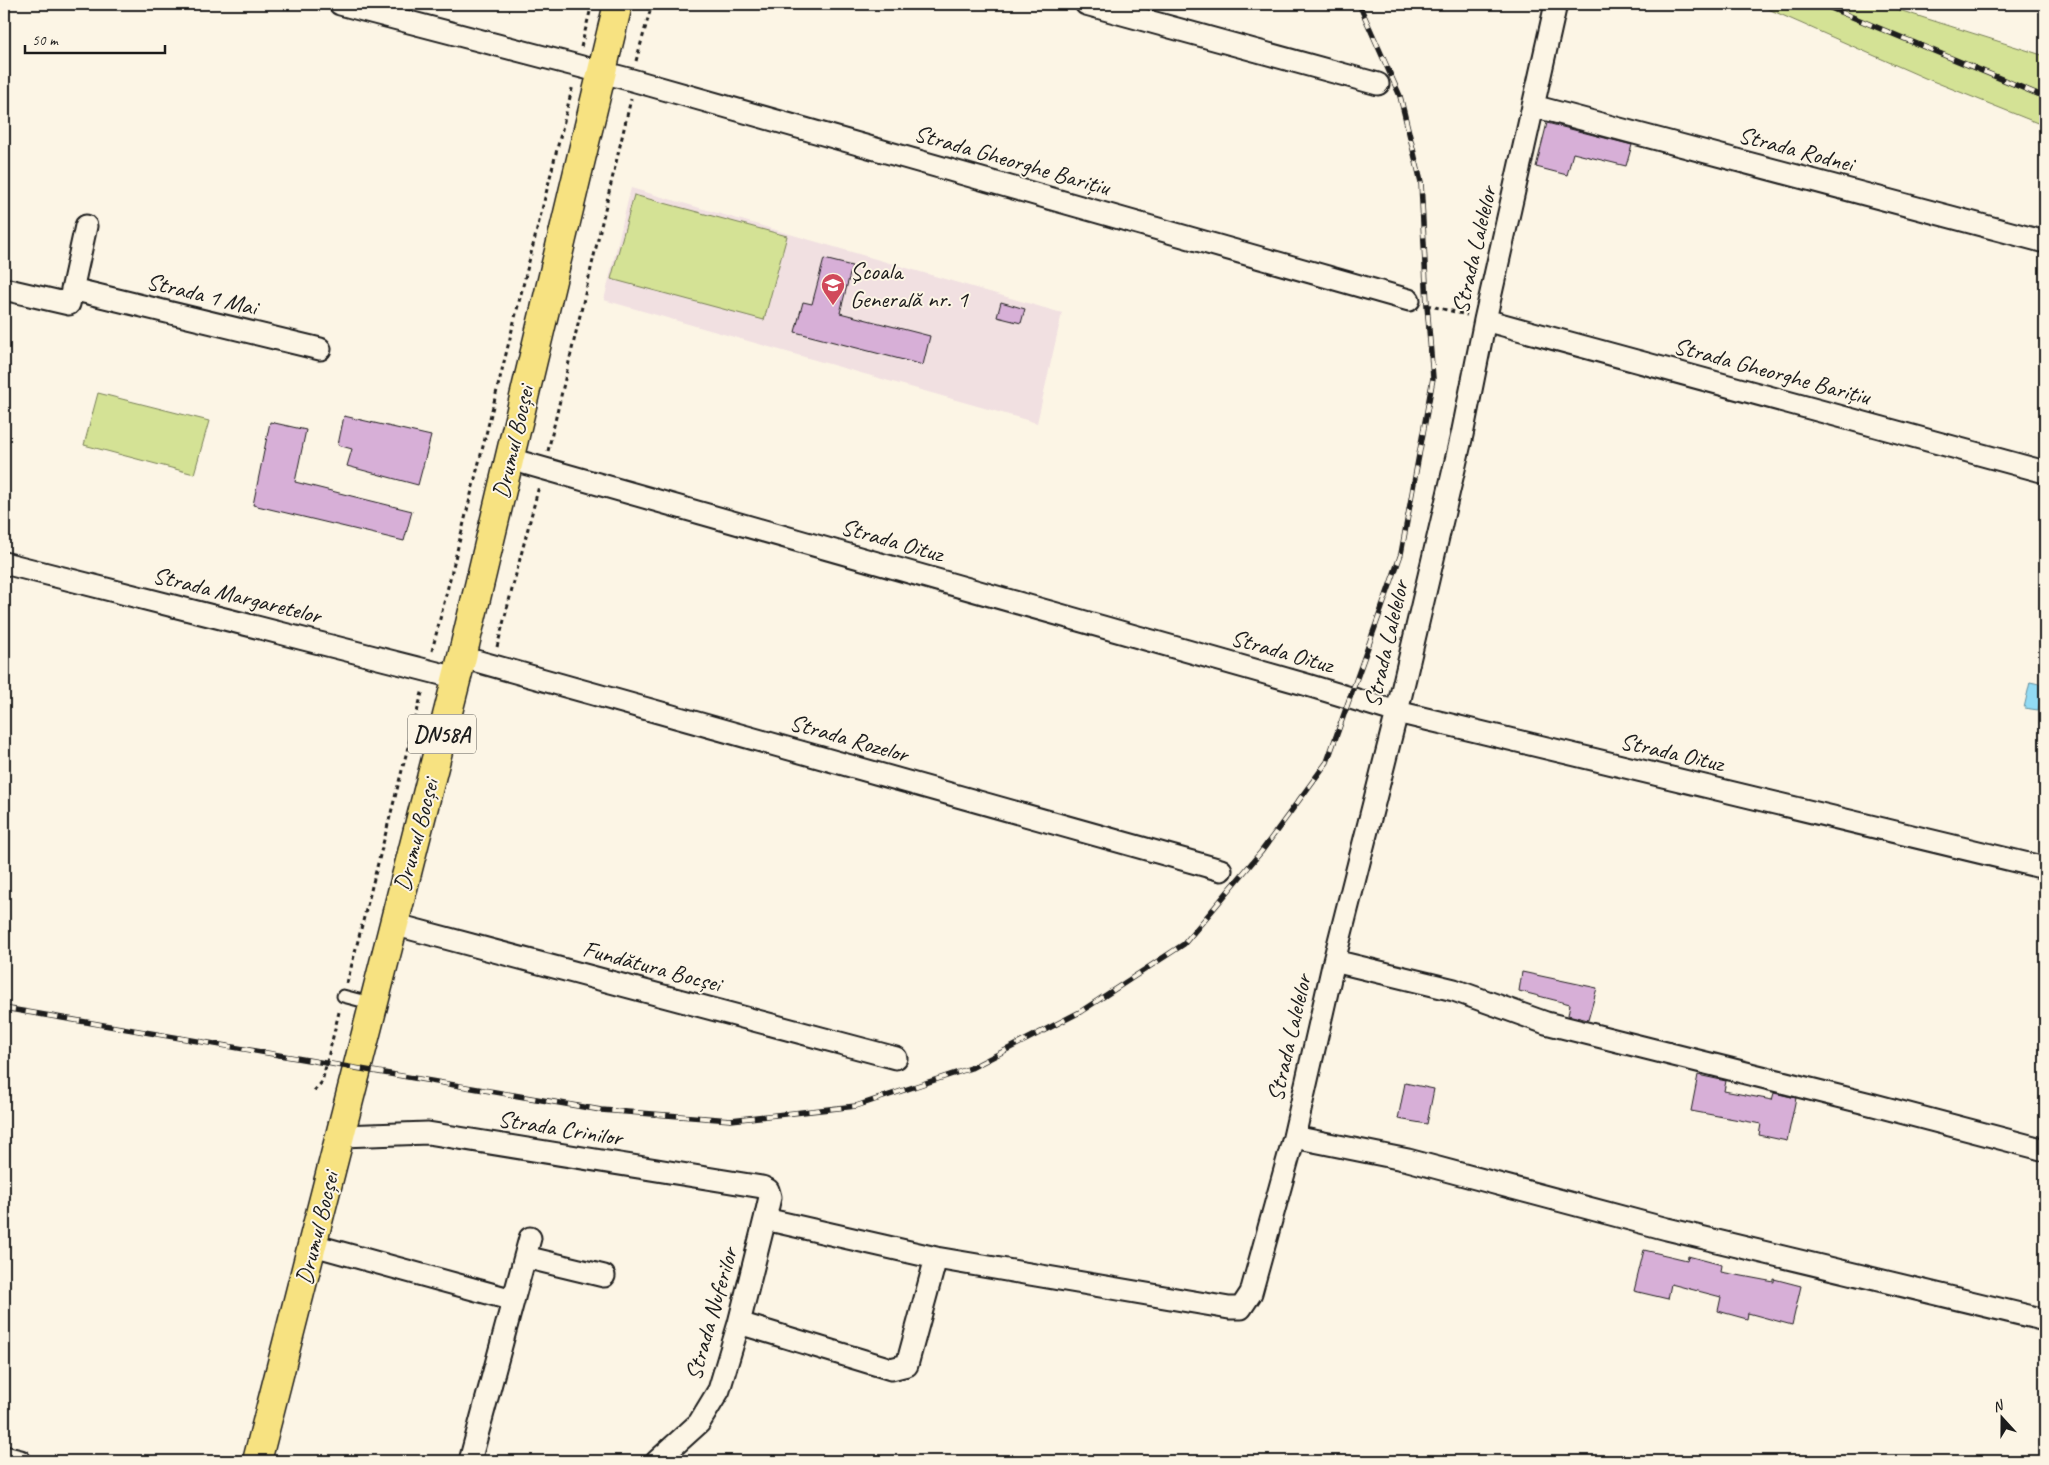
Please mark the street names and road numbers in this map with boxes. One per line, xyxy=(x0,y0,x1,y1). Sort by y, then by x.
street label: Strada Gheorghe Barițiu xyxy=(911,118,1115,203)
street label: Strada Rodnei xyxy=(1735,119,1859,179)
street label: Strada Lalelelor xyxy=(1445,181,1504,316)
street label: Strada 1 Mai xyxy=(144,266,263,323)
street label: Strada Gheorghe Barițiu xyxy=(1671,330,1876,412)
street label: Drumul Bocșei xyxy=(485,380,541,501)
street label: Strada Oituz xyxy=(837,511,949,570)
street label: Strada Margaretelor xyxy=(150,560,326,631)
street label: Strada Lalelelor xyxy=(1357,575,1416,710)
street label: Strada Oituz xyxy=(1227,622,1339,681)
street label: Strada Rozelor xyxy=(786,707,914,770)
road number: DN58A xyxy=(408,714,476,754)
street label: Strada Oituz xyxy=(1618,726,1729,779)
street label: Drumul Bocșei xyxy=(387,773,446,894)
street label: Fundătura Bocșei xyxy=(580,933,727,999)
street label: Strada Lalelelor xyxy=(1260,969,1319,1104)
street label: Strada Crinilor xyxy=(496,1103,626,1153)
street label: Drumul Bocșei xyxy=(289,1166,346,1287)
street label: Strada Nuferilor xyxy=(678,1242,745,1384)

